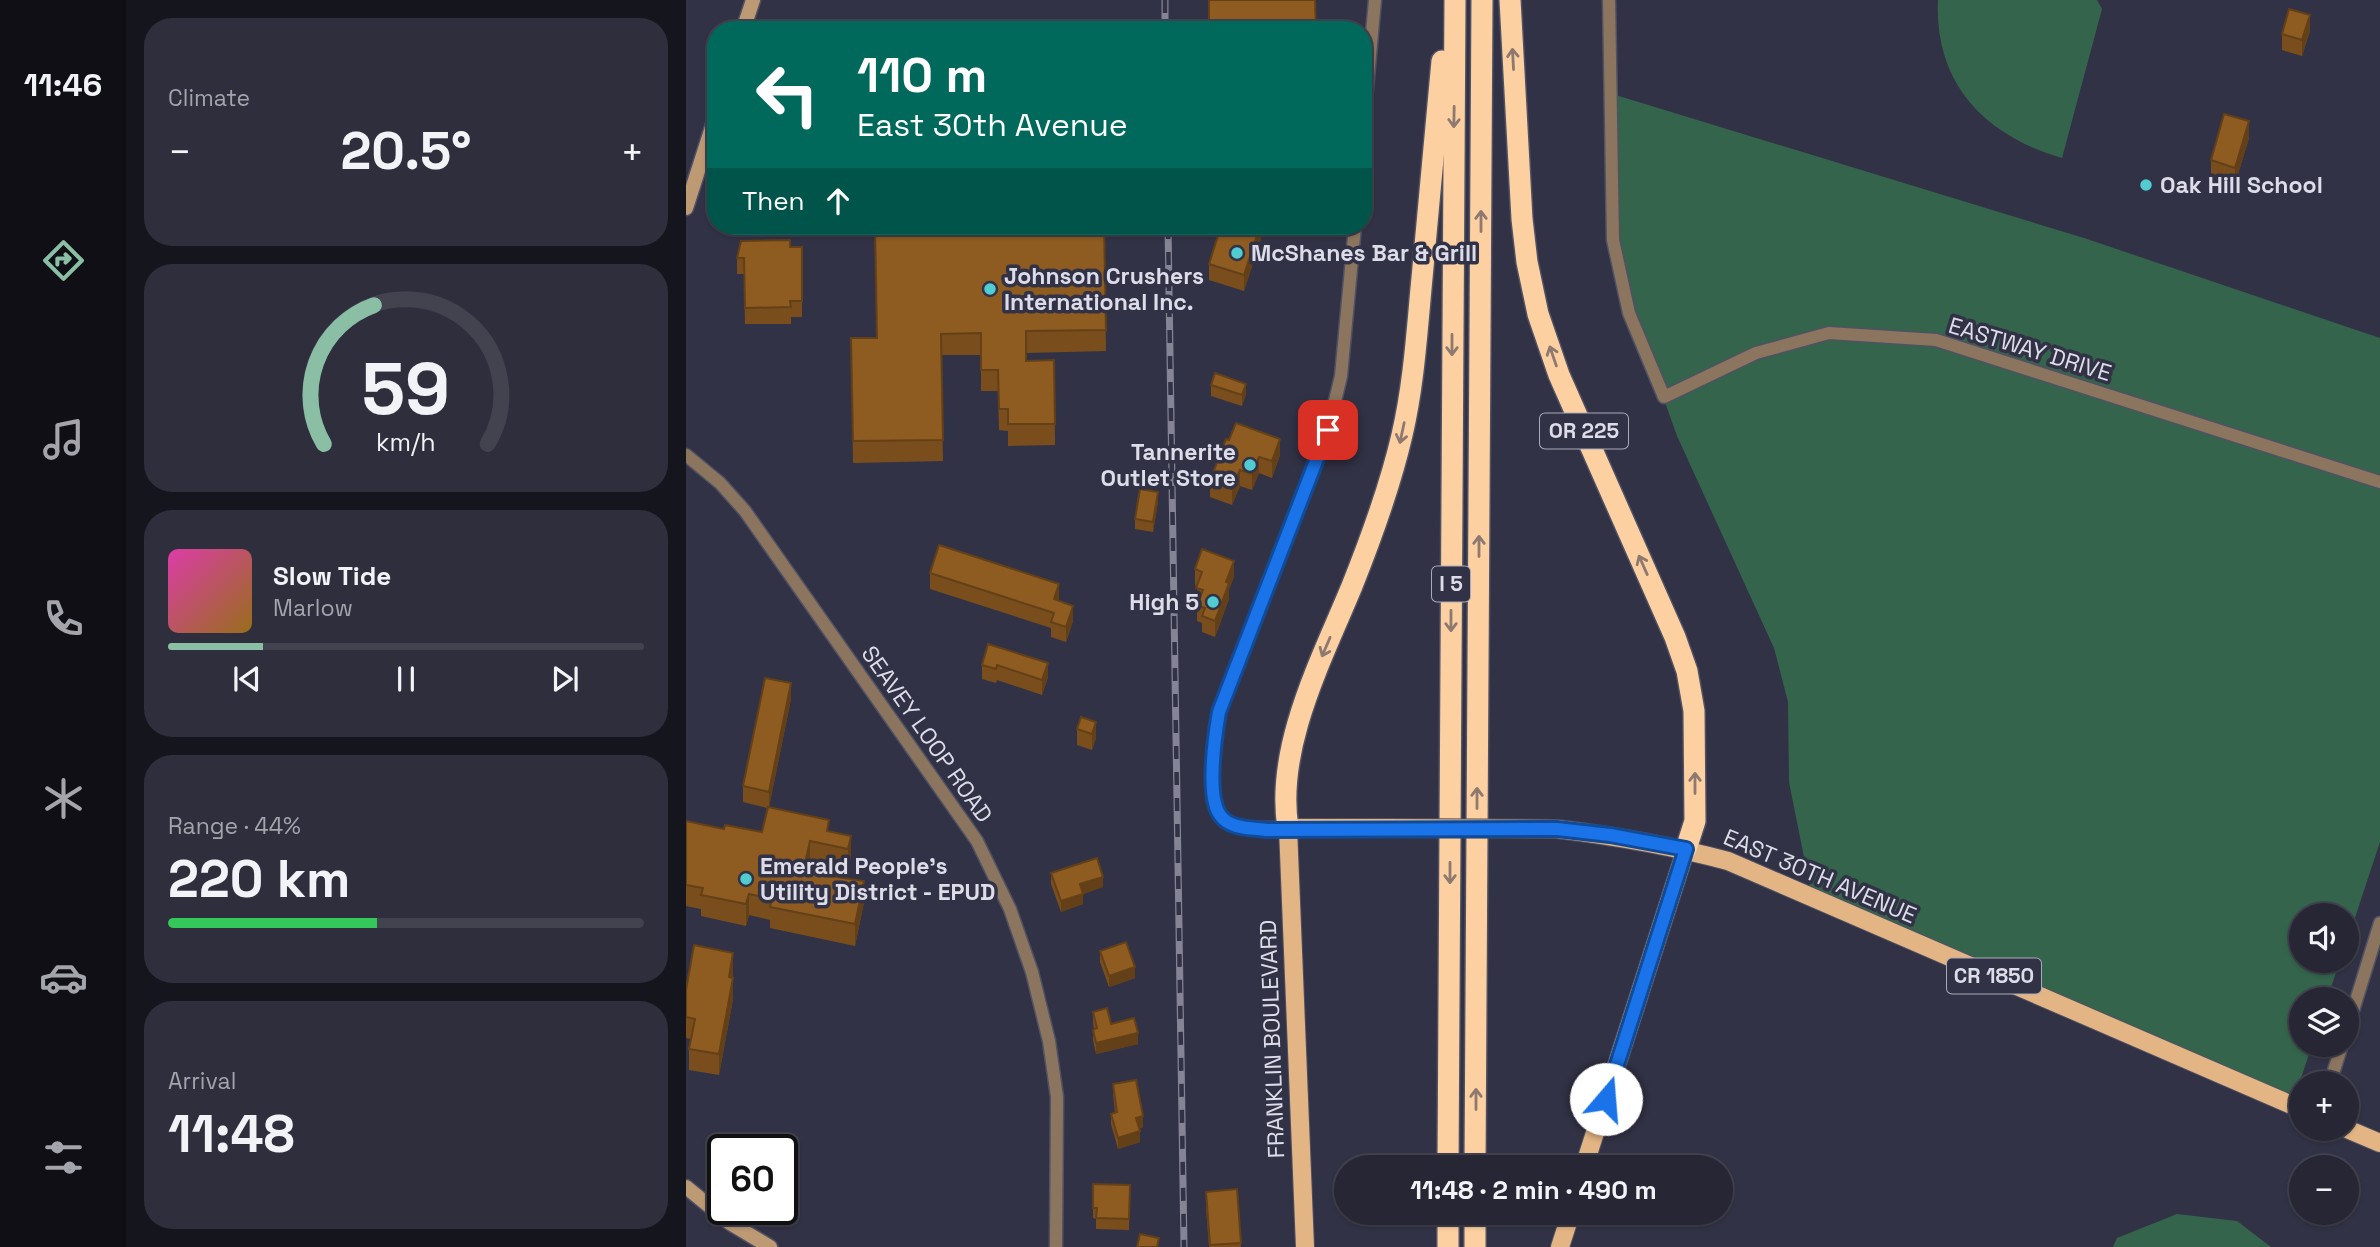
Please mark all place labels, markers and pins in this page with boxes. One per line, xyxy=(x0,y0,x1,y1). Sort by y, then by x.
place label: Oak Hill School xyxy=(2160,170,2323,200)
marker: Oak Hill School xyxy=(2138,177,2154,193)
place label: McShanes Bar & Grill xyxy=(1251,238,1477,268)
marker: McShanes Bar & Grill xyxy=(1229,245,1245,261)
place label: Johnson Crushers International Inc. xyxy=(1004,261,1204,317)
marker: Johnson Crushers International Inc. xyxy=(982,281,998,297)
pin xyxy=(1298,400,1358,460)
place label: Tannerite Outlet Store xyxy=(1100,437,1236,493)
marker: Tannerite Outlet Store xyxy=(1242,457,1258,473)
place label: High 5 xyxy=(1129,587,1199,617)
marker: High 5 xyxy=(1205,594,1221,610)
place label: Emerald People's Utility District - EPUD xyxy=(760,851,995,907)
marker: Emerald People's Utility District - EPUD xyxy=(738,871,754,887)

